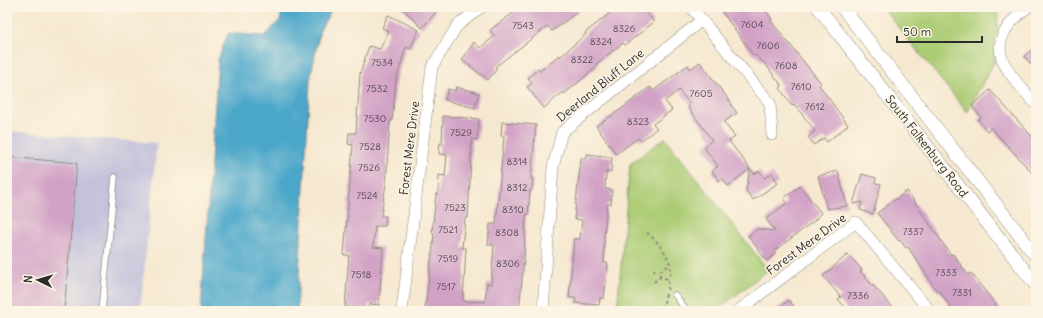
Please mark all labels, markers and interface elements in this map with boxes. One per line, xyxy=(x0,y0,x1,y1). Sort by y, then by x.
house number: 7604 xyxy=(741,18,764,31)
scale bar xyxy=(897,18,982,44)
house number: 7543 xyxy=(512,19,534,32)
house number: 8326 xyxy=(613,22,636,35)
text: 50 m xyxy=(903,24,932,39)
house number: 8324 xyxy=(590,35,612,48)
house number: 7606 xyxy=(757,39,780,52)
street label: Deerland Bluff Lane xyxy=(553,45,647,125)
house number: 8322 xyxy=(571,53,594,66)
house number: 7534 xyxy=(371,56,393,69)
house number: 7608 xyxy=(775,59,798,72)
house number: 7610 xyxy=(790,80,812,93)
house number: 7532 xyxy=(366,82,388,95)
house number: 7605 xyxy=(690,87,713,100)
street label: South Falkenburg Road xyxy=(882,92,972,200)
street label: Forest Mere Drive xyxy=(396,100,422,196)
house number: 7612 xyxy=(805,100,826,113)
house number: 7530 xyxy=(364,112,386,125)
house number: 8323 xyxy=(627,115,650,128)
house number: 7529 xyxy=(450,126,472,139)
house number: 7528 xyxy=(359,140,381,153)
house number: 8314 xyxy=(506,155,528,168)
house number: 7526 xyxy=(358,161,380,174)
house number: 8312 xyxy=(507,181,528,194)
house number: 7524 xyxy=(356,189,378,202)
house number: 7523 xyxy=(444,201,466,214)
house number: 8310 xyxy=(502,203,524,216)
street label: Forest Mere Drive xyxy=(763,210,849,278)
house number: 7521 xyxy=(438,223,458,236)
house number: 7337 xyxy=(902,225,924,238)
house number: 8308 xyxy=(495,226,519,239)
house number: 7519 xyxy=(438,252,458,265)
house number: 8306 xyxy=(496,257,520,270)
north arrow xyxy=(18,260,58,300)
house number: 7333 xyxy=(935,266,957,279)
house number: 7518 xyxy=(351,268,371,281)
text: N xyxy=(21,275,35,284)
house number: 7517 xyxy=(436,280,456,293)
house number: 7331 xyxy=(952,286,972,299)
house number: 7336 xyxy=(847,289,869,302)

